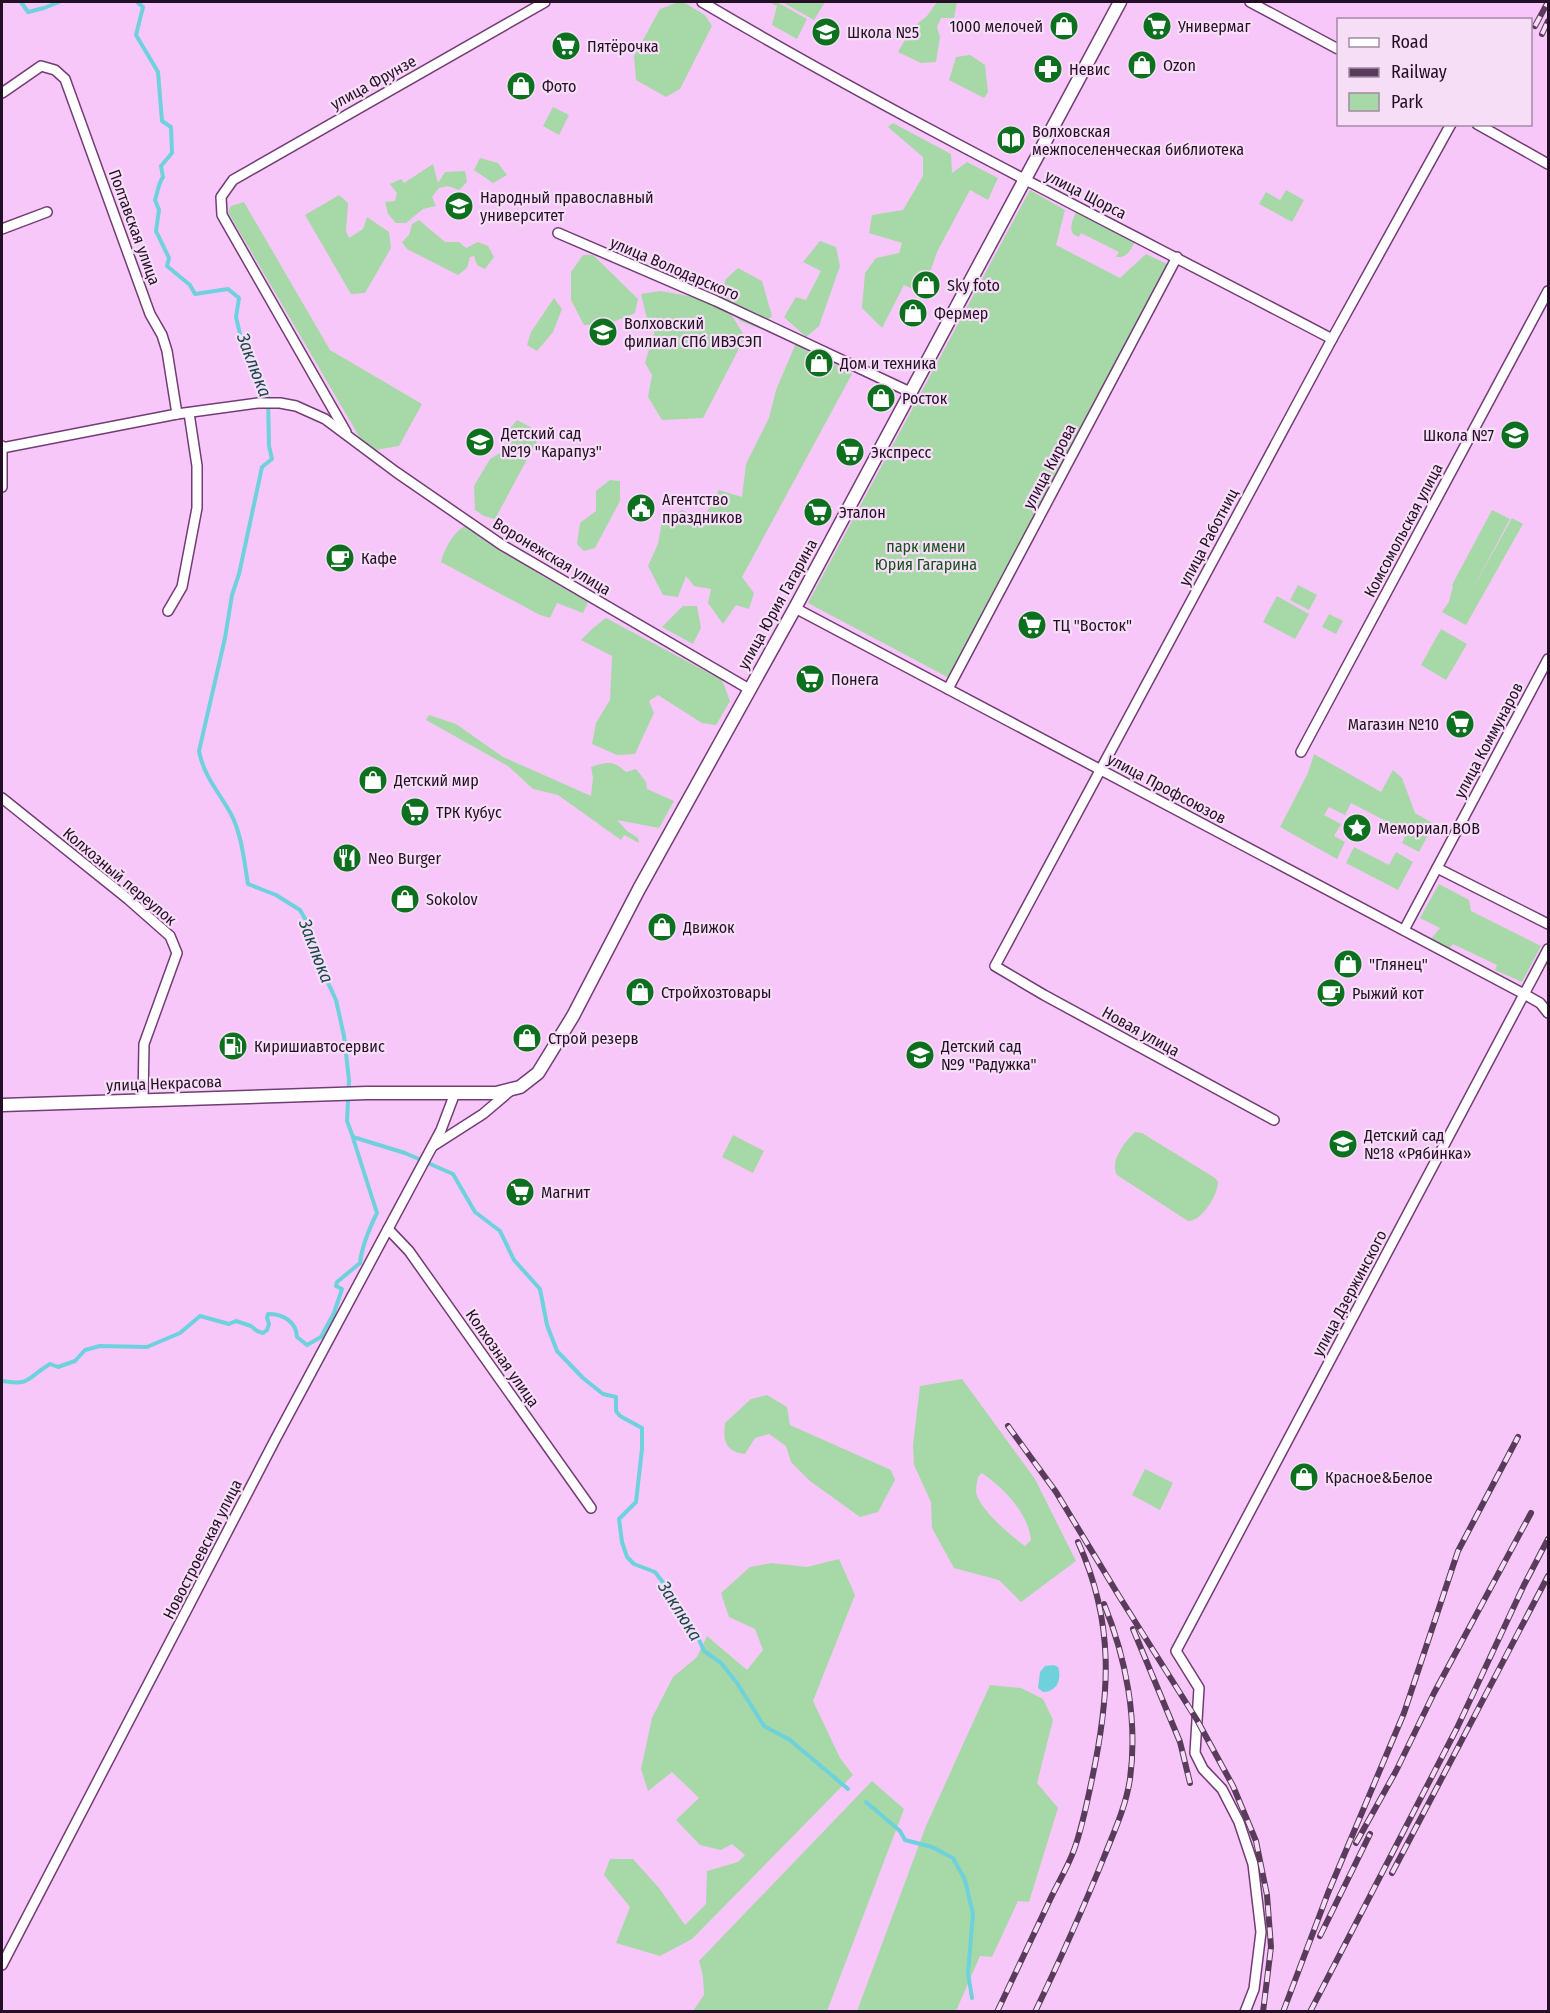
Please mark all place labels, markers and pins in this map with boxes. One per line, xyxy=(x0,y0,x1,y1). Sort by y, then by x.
shop icon: 1000 мелочей xyxy=(1048,10,1080,42)
supermarket icon: Универмаг xyxy=(1141,10,1173,42)
school or university icon: Школа №5 xyxy=(810,16,842,48)
place label: 1000 мелочей xyxy=(949,17,1043,36)
place label: Универмаг xyxy=(1177,17,1251,36)
place label: Школа №5 xyxy=(847,23,919,42)
supermarket icon: Пятёрочка xyxy=(550,30,582,62)
place label: Пятёрочка xyxy=(587,37,659,56)
shop icon: Ozon xyxy=(1126,49,1158,81)
pharmacy icon: Невис xyxy=(1032,53,1064,85)
place label: Ozon xyxy=(1163,56,1196,75)
place label: Невис xyxy=(1069,60,1110,79)
shop icon: Фото xyxy=(505,70,537,102)
place label: Фото xyxy=(542,77,576,96)
place label: Волховская межпоселенческая библиотека xyxy=(1032,122,1244,159)
library icon: Волховская межпоселенческая библиотека xyxy=(995,124,1027,156)
place label: Народный православный университет xyxy=(480,188,654,225)
school or university icon: Народный православный университет xyxy=(443,190,475,222)
shop icon: Sky foto xyxy=(910,269,942,301)
place label: Sky foto xyxy=(947,276,1000,295)
shop icon: Фермер xyxy=(897,297,929,329)
place label: Фермер xyxy=(934,304,988,323)
place label: Волховский филиал СПб ИВЭСЭП xyxy=(624,314,762,351)
school or university icon: Волховский филиал СПб ИВЭСЭП xyxy=(587,316,619,348)
shop icon: Дом и техника xyxy=(803,347,835,379)
place label: Дом и техника xyxy=(839,354,936,373)
shop icon: Росток xyxy=(865,382,897,414)
place label: Росток xyxy=(902,389,948,408)
school or university icon: Школа №7 xyxy=(1499,419,1531,451)
place label: Детский сад №19 "Карапуз" xyxy=(500,424,602,461)
school or university icon: Детский сад №19 "Карапуз" xyxy=(464,426,496,458)
place label: Школа №7 xyxy=(1423,426,1495,445)
supermarket icon: Экспресс xyxy=(834,436,866,468)
place label: Экспресс xyxy=(871,443,931,462)
place label: Агентство праздников xyxy=(662,490,743,527)
public building icon: Агентство праздников xyxy=(625,492,657,524)
supermarket icon: Эталон xyxy=(802,496,834,528)
place label: Эталон xyxy=(839,503,886,522)
cafe icon: Кафе xyxy=(324,542,356,574)
place label: Кафе xyxy=(361,549,397,568)
supermarket icon: ТЦ "Восток" xyxy=(1016,609,1048,641)
place label: ТЦ "Восток" xyxy=(1053,616,1132,635)
supermarket icon: Понега xyxy=(794,663,826,695)
place label: Понега xyxy=(831,670,879,689)
supermarket icon: Магазин №10 xyxy=(1444,708,1476,740)
place label: Магазин №10 xyxy=(1348,715,1439,734)
shop icon: Детский мир xyxy=(357,764,389,796)
place label: Детский мир xyxy=(393,771,479,790)
supermarket icon: ТРК Кубус xyxy=(399,796,431,828)
place label: ТРК Кубус xyxy=(436,803,502,822)
place icon: Мемориал ВОВ xyxy=(1341,812,1373,844)
place label: Мемориал ВОВ xyxy=(1378,819,1480,838)
restaurant icon: Neo Burger xyxy=(331,842,363,874)
place label: Neo Burger xyxy=(368,849,441,868)
shop icon: Sokolov xyxy=(389,883,421,915)
place label: Sokolov xyxy=(426,890,478,909)
shop icon: Движок xyxy=(646,911,678,943)
place label: Движок xyxy=(682,918,735,937)
shop icon: "Глянец" xyxy=(1332,948,1364,980)
place label: "Глянец" xyxy=(1369,955,1428,974)
shop icon: Стройхозтовары xyxy=(624,976,656,1008)
cafe icon: Рыжий кот xyxy=(1315,977,1347,1009)
place label: Стройхозтовары xyxy=(661,983,771,1002)
place label: Рыжий кот xyxy=(1352,984,1424,1003)
shop icon: Строй резерв xyxy=(511,1022,543,1054)
place label: Строй резерв xyxy=(548,1029,639,1048)
fuel station icon: Киришиавтосервис xyxy=(217,1030,249,1062)
place label: Киришиавтосервис xyxy=(254,1037,385,1056)
place label: Детский cад №9 "Радужка" xyxy=(940,1037,1037,1074)
school or university icon: Детский cад №9 "Радужка" xyxy=(904,1039,936,1071)
place label: Детский сад №18 «Рябинка» xyxy=(1363,1126,1472,1163)
school or university icon: Детский сад №18 «Рябинка» xyxy=(1327,1128,1359,1160)
supermarket icon: Магнит xyxy=(504,1176,536,1208)
place label: Магнит xyxy=(541,1183,591,1202)
shop icon: Красное&Белое xyxy=(1288,1461,1320,1493)
place label: Красное&Белое xyxy=(1325,1468,1433,1487)

